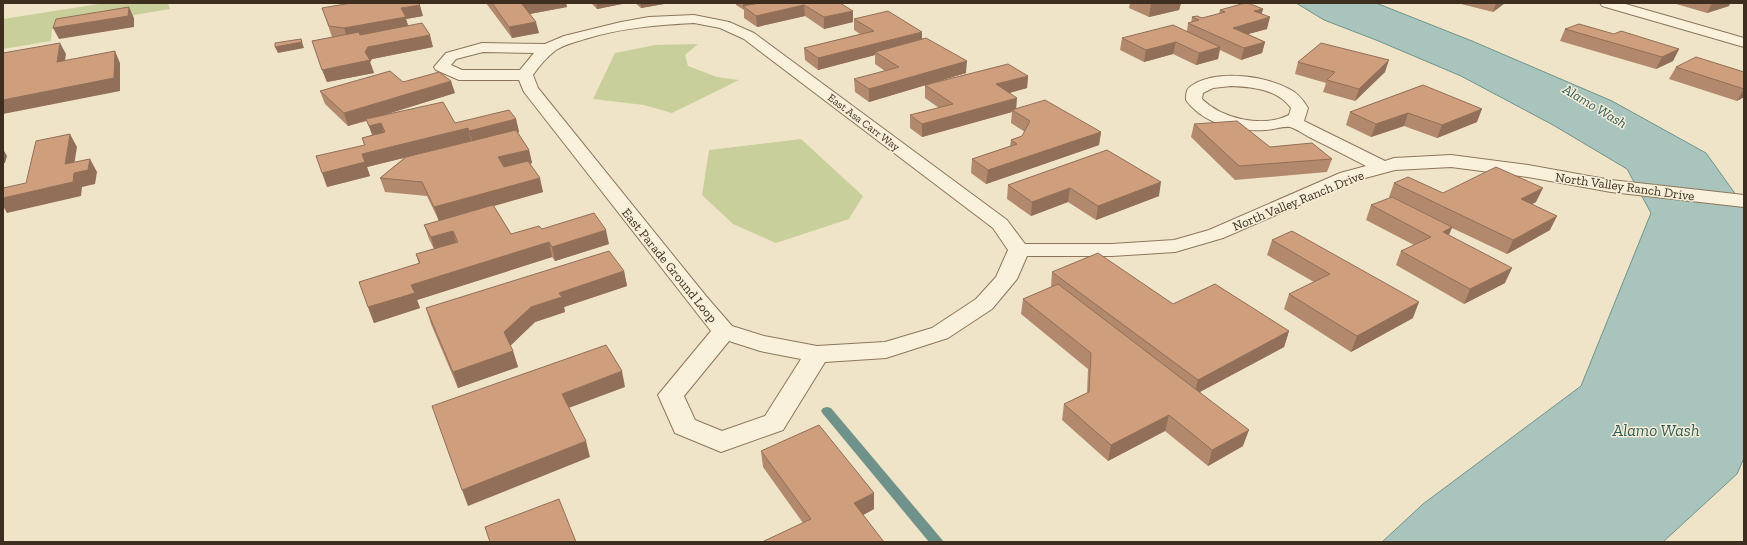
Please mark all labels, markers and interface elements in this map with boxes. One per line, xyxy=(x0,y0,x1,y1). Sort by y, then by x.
water label: Alamo Wash xyxy=(1559,80,1630,132)
street label: East Asa Carr Way xyxy=(825,91,903,154)
street label: North Valley Ranch Drive xyxy=(1230,167,1366,234)
street label: North Valley Ranch Drive xyxy=(1554,169,1695,204)
street label: East Parade Ground Loop xyxy=(619,205,720,325)
water label: Alamo Wash xyxy=(1611,420,1700,440)

